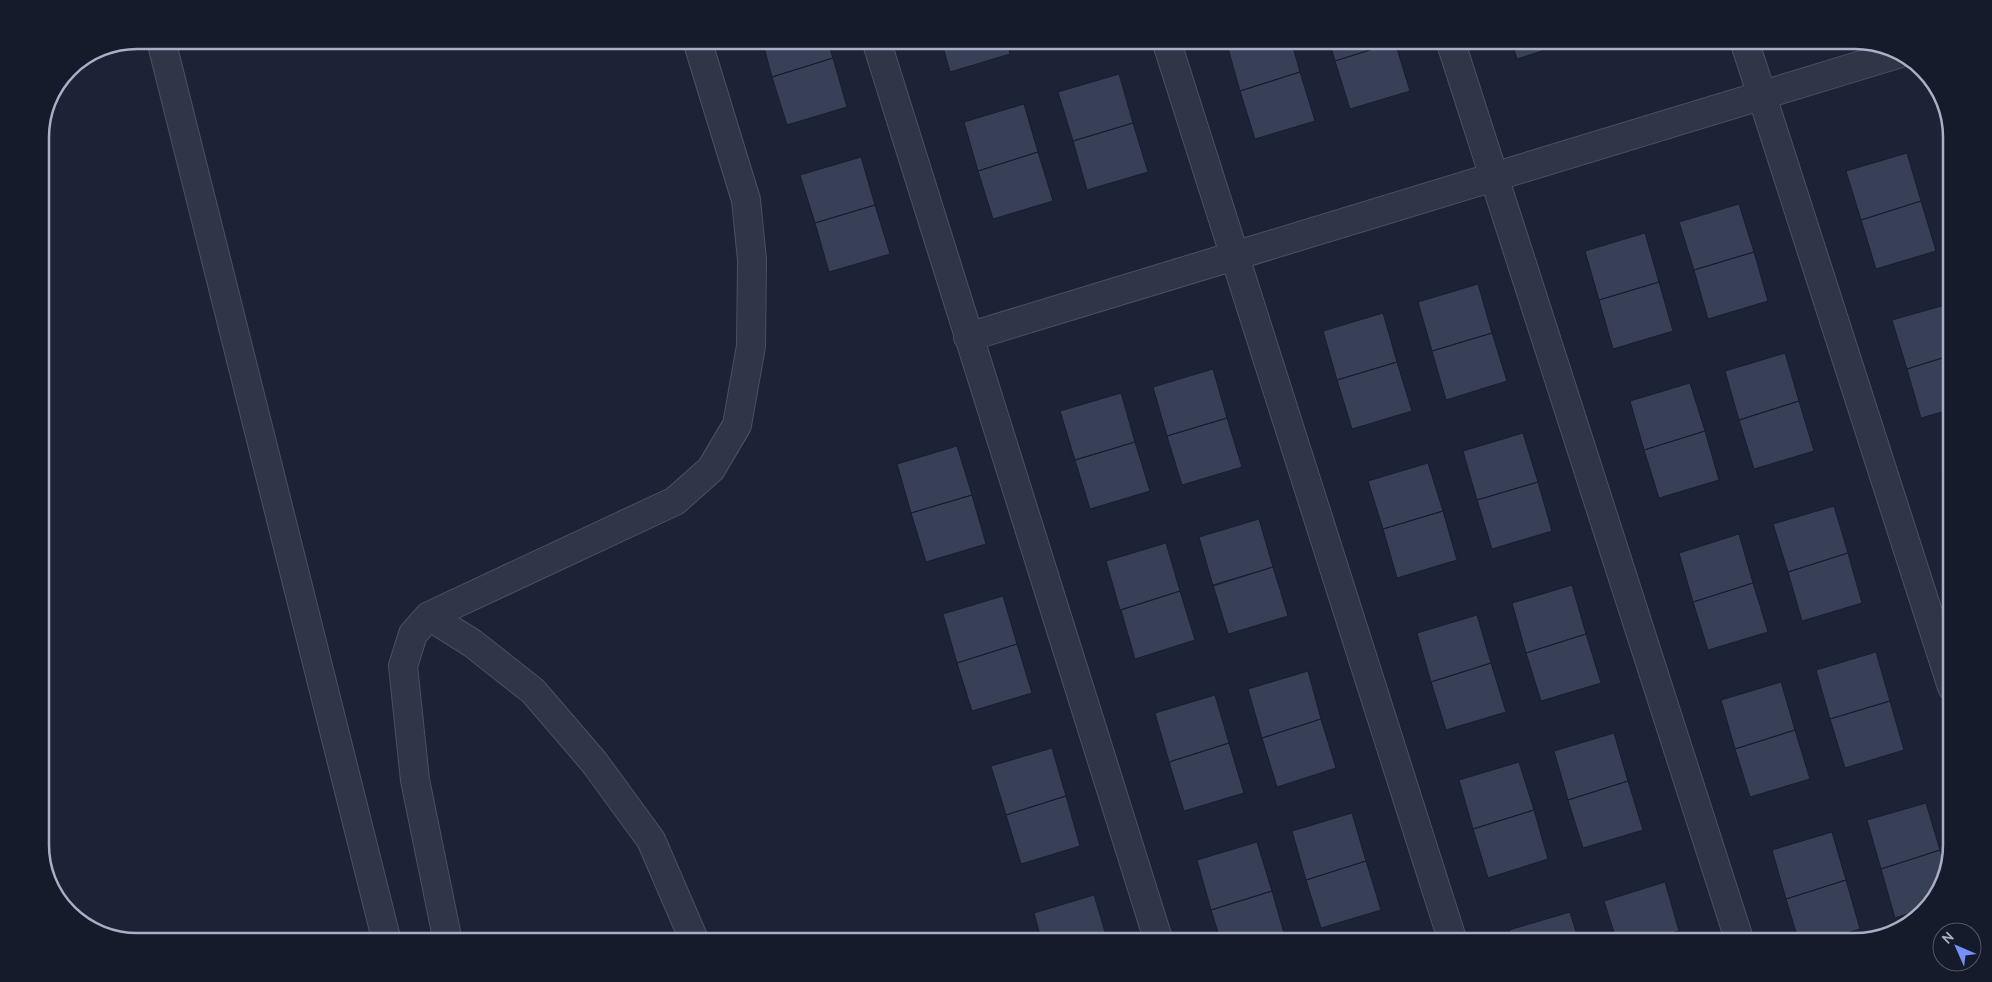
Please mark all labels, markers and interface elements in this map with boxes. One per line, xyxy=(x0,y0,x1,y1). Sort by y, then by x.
north arrow xyxy=(1932,922,1982,972)
text: N xyxy=(1938,928,1958,948)

